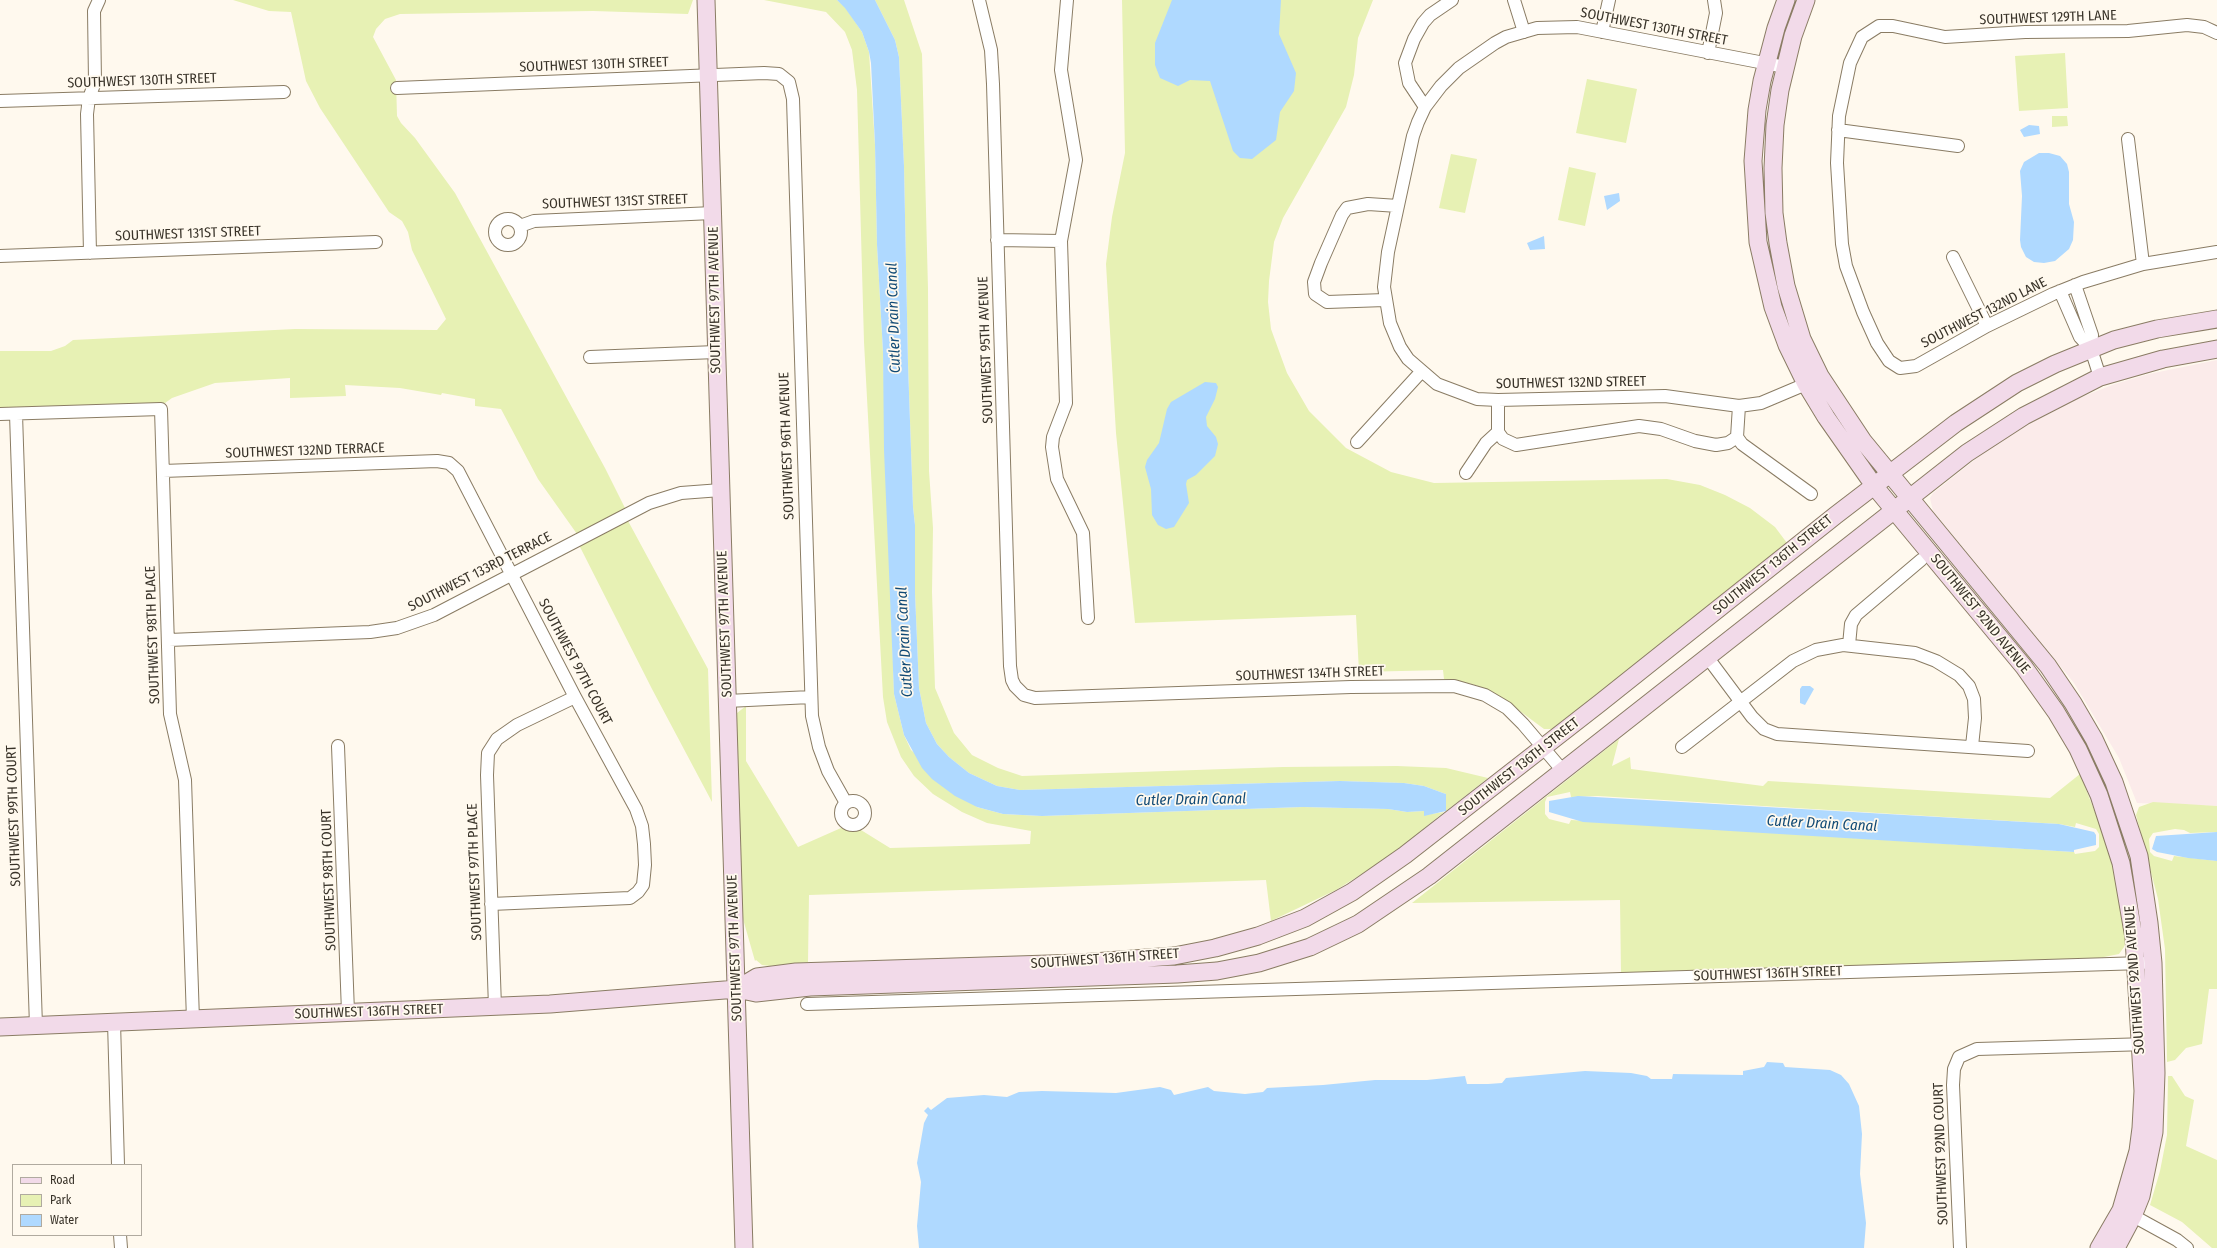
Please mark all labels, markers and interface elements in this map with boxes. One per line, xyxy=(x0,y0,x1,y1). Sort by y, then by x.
street label: SOUTHWEST 130TH STREET xyxy=(1579,4,1729,50)
street label: SOUTHWEST 129TH LANE xyxy=(1979,7,2117,29)
street label: SOUTHWEST 130TH STREET xyxy=(519,54,669,76)
street label: SOUTHWEST 130TH STREET xyxy=(67,70,217,92)
street label: SOUTHWEST 131ST STREET xyxy=(542,191,688,213)
street label: SOUTHWEST 131ST STREET xyxy=(115,223,261,245)
street label: SOUTHWEST 97TH AVENUE xyxy=(705,226,725,374)
water label: Cutler Drain Canal xyxy=(883,262,905,374)
street label: SOUTHWEST 132ND LANE xyxy=(1918,274,2050,352)
street label: SOUTHWEST 95TH AVENUE xyxy=(975,276,997,424)
street label: SOUTHWEST 96TH AVENUE xyxy=(776,372,798,520)
street label: SOUTHWEST 132ND STREET xyxy=(1496,373,1646,393)
street label: SOUTHWEST 132ND TERRACE xyxy=(225,440,385,462)
street label: SOUTHWEST 136TH STREET xyxy=(1710,512,1836,618)
street label: SOUTHWEST 133RD TERRACE xyxy=(406,529,554,615)
street label: SOUTHWEST 97TH AVENUE xyxy=(714,550,736,698)
street label: SOUTHWEST 92ND AVENUE xyxy=(1927,551,2033,677)
street label: SOUTHWEST 98TH PLACE xyxy=(142,566,164,704)
water label: Cutler Drain Canal xyxy=(893,586,917,698)
street label: SOUTHWEST 97TH COURT xyxy=(535,596,615,728)
street label: SOUTHWEST 134TH STREET xyxy=(1235,663,1385,685)
street label: SOUTHWEST 136TH STREET xyxy=(1455,715,1583,819)
street label: SOUTHWEST 99TH COURT xyxy=(3,745,25,887)
water label: Cutler Drain Canal xyxy=(1136,790,1246,810)
street label: SOUTHWEST 97TH PLACE xyxy=(464,803,486,941)
street label: SOUTHWEST 98TH COURT xyxy=(318,809,340,951)
water label: Cutler Drain Canal xyxy=(1766,812,1878,836)
street label: SOUTHWEST 97TH AVENUE xyxy=(724,874,746,1022)
street label: SOUTHWEST 92ND AVENUE xyxy=(2121,905,2149,1055)
street label: SOUTHWEST 136TH STREET xyxy=(1030,945,1180,973)
street label: SOUTHWEST 136TH STREET xyxy=(1693,963,1843,985)
street label: SOUTHWEST 136TH STREET xyxy=(294,1001,444,1023)
street label: SOUTHWEST 92ND COURT xyxy=(1930,1082,1952,1226)
legend xyxy=(12,1164,142,1236)
text: Road xyxy=(50,1173,75,1187)
text: Park xyxy=(50,1193,71,1207)
text: Water xyxy=(50,1213,78,1227)

